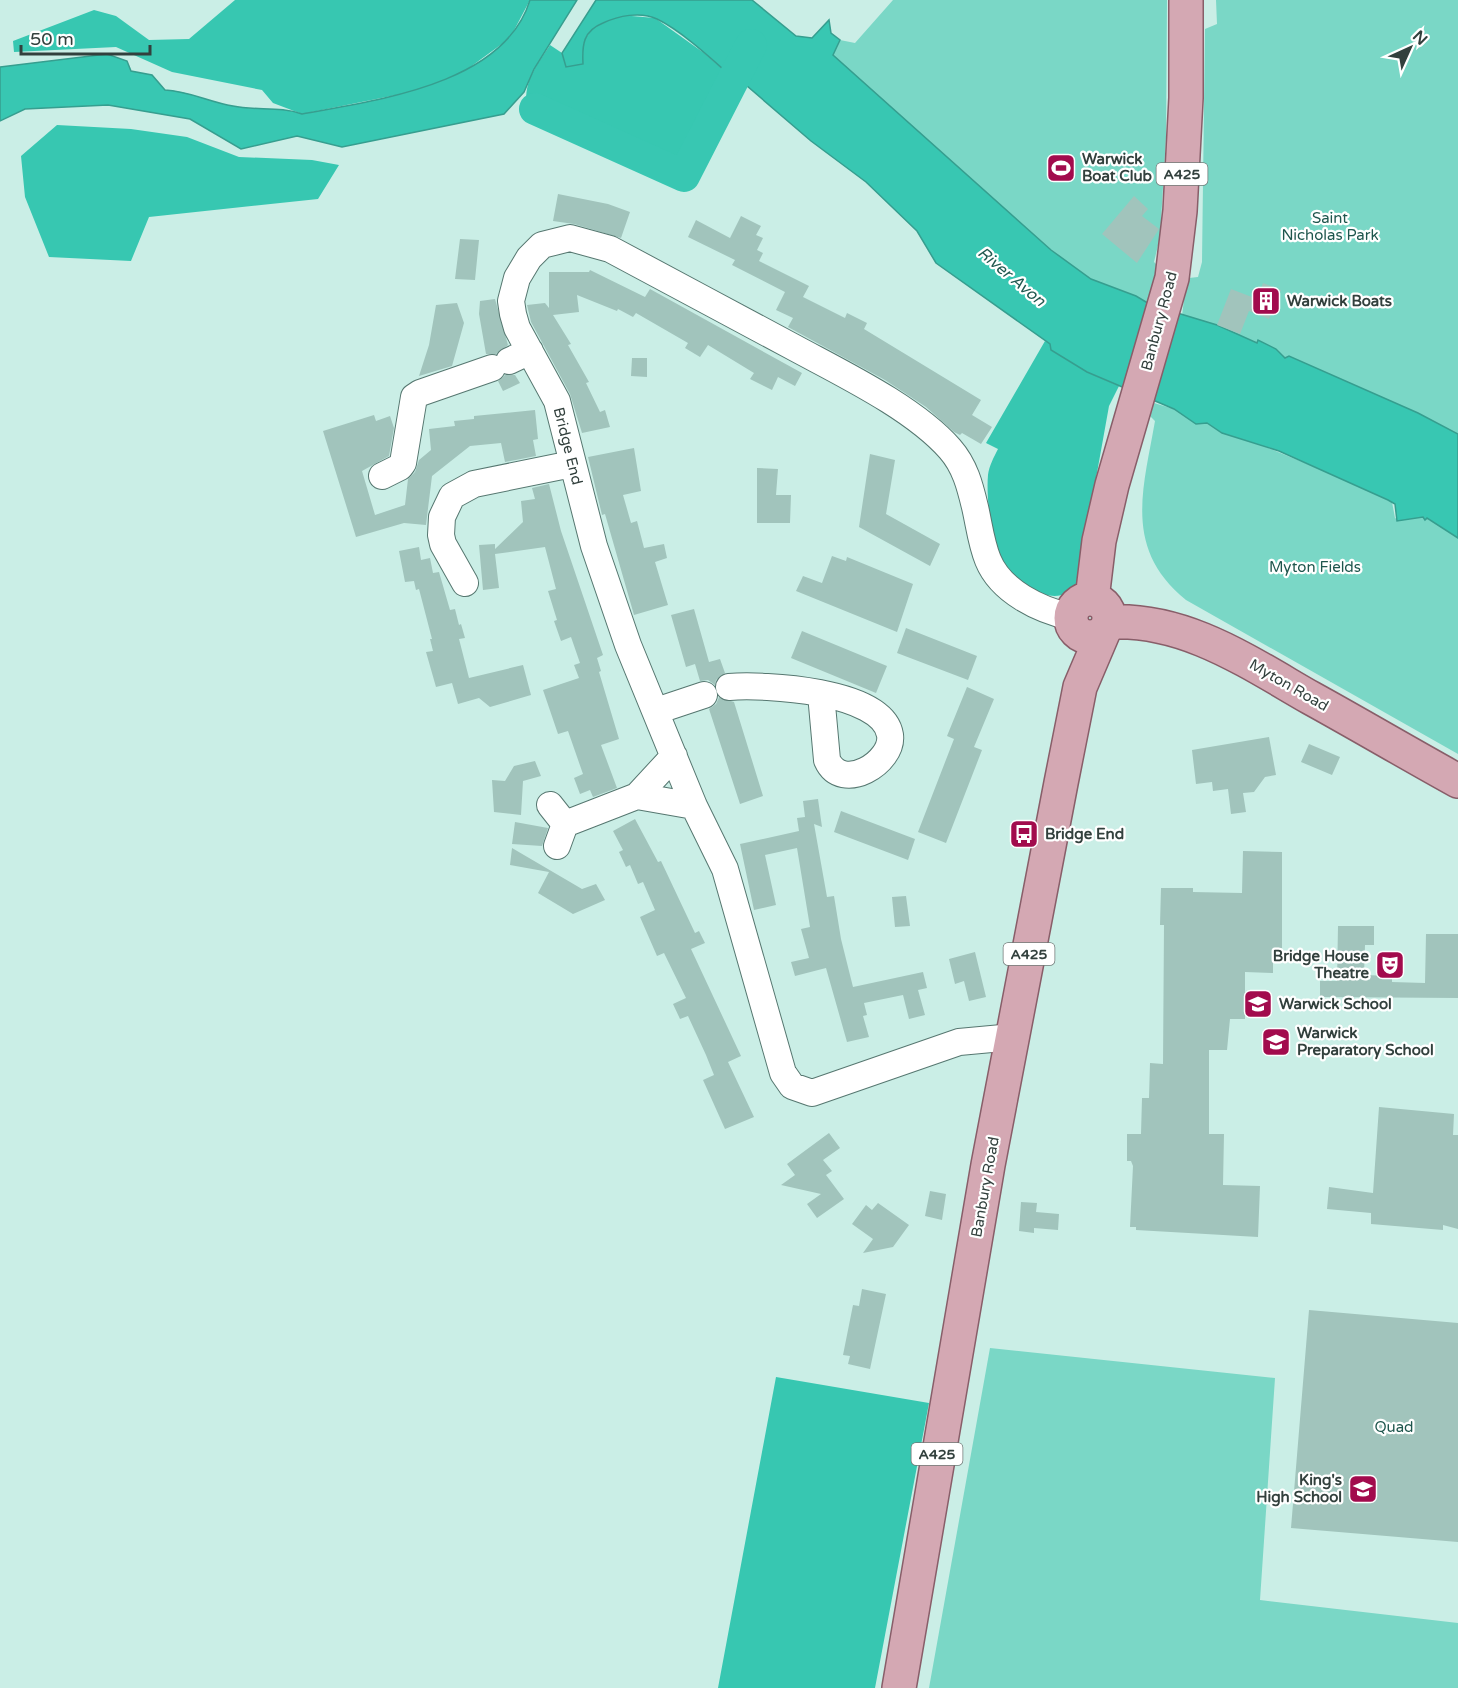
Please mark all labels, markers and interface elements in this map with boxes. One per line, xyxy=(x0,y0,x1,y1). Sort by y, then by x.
scale bar xyxy=(21,18,150,56)
north arrow xyxy=(1380,18,1440,78)
text: N xyxy=(1408,26,1432,50)
text: 50 m xyxy=(30,28,74,50)
place label: Warwick Boat Club xyxy=(1082,150,1153,185)
sports icon: Warwick Boat Club xyxy=(1045,152,1077,184)
road number: A425 xyxy=(1156,163,1208,185)
park label: Saint Nicholas Park xyxy=(1281,209,1379,244)
water label: River Avon xyxy=(973,243,1050,312)
street label: Banbury Road xyxy=(1137,269,1181,373)
building icon: Warwick Boats xyxy=(1250,285,1282,317)
place label: Warwick Boats xyxy=(1287,292,1392,310)
street label: Bridge End xyxy=(550,405,586,487)
park label: Myton Fields xyxy=(1269,558,1361,576)
street label: Myton Road xyxy=(1246,655,1332,715)
bus stop icon: Bridge End xyxy=(1008,818,1040,850)
place label: Bridge End xyxy=(1045,825,1124,844)
road number: A425 xyxy=(1004,943,1054,965)
place label: Bridge House Theatre xyxy=(1273,947,1370,982)
theatre icon: Bridge House Theatre xyxy=(1374,949,1406,981)
school or university icon: Warwick School xyxy=(1242,988,1274,1020)
place label: Warwick School xyxy=(1279,995,1392,1013)
place label: Warwick Preparatory School xyxy=(1297,1024,1434,1060)
school or university icon: Warwick Preparatory School xyxy=(1260,1026,1292,1058)
street label: Banbury Road xyxy=(967,1135,1003,1239)
park label: Quad xyxy=(1374,1418,1414,1436)
road number: A425 xyxy=(912,1443,962,1465)
place label: King's High School xyxy=(1256,1471,1342,1507)
school or university icon: King's High School xyxy=(1347,1473,1379,1505)

